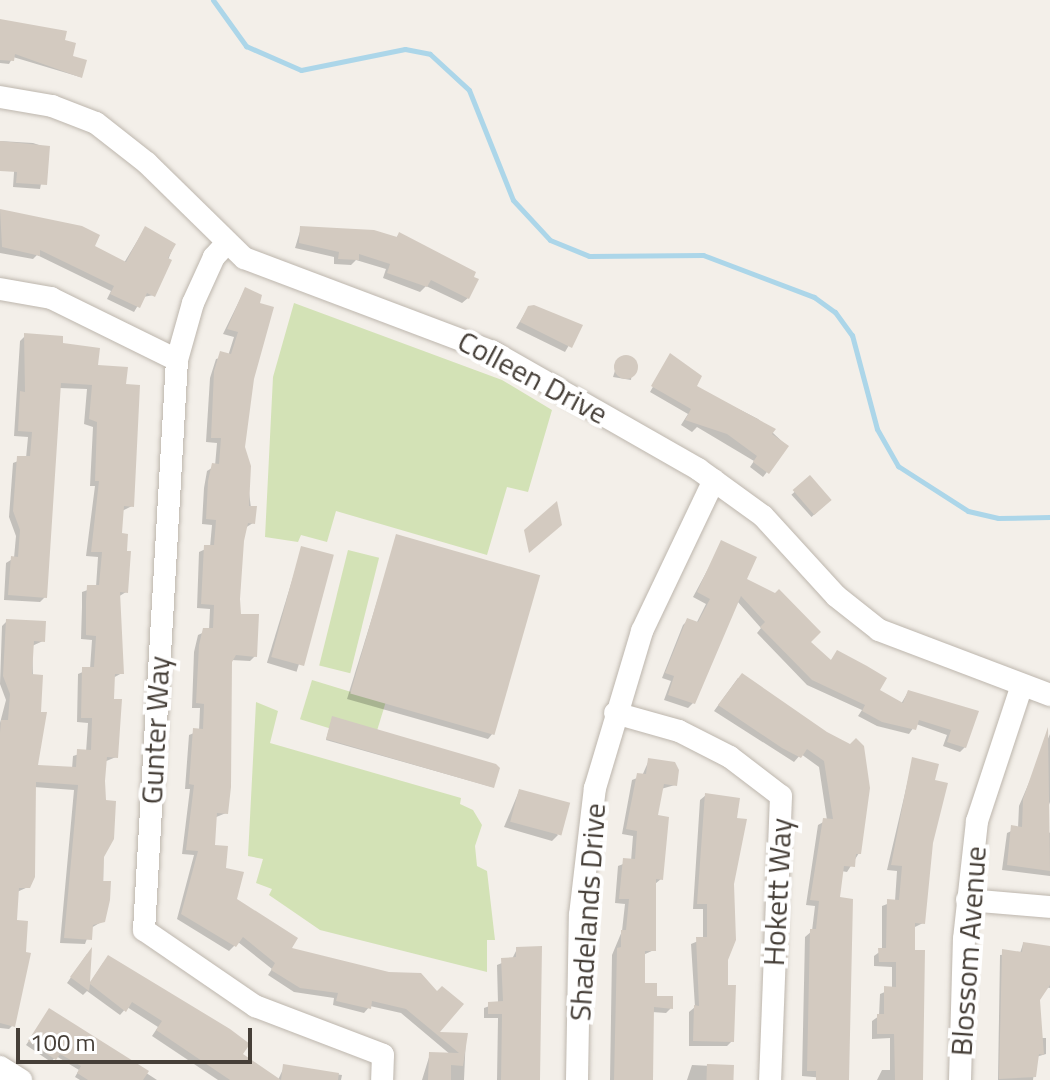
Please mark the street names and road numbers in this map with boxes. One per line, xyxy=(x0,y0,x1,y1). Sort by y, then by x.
street label: Colleen Drive xyxy=(452,323,614,431)
street label: Gunter Way xyxy=(133,655,177,805)
street label: Shadelands Drive xyxy=(561,802,613,1022)
street label: Hokett Way xyxy=(755,817,799,967)
street label: Blossom Avenue xyxy=(943,845,993,1057)

